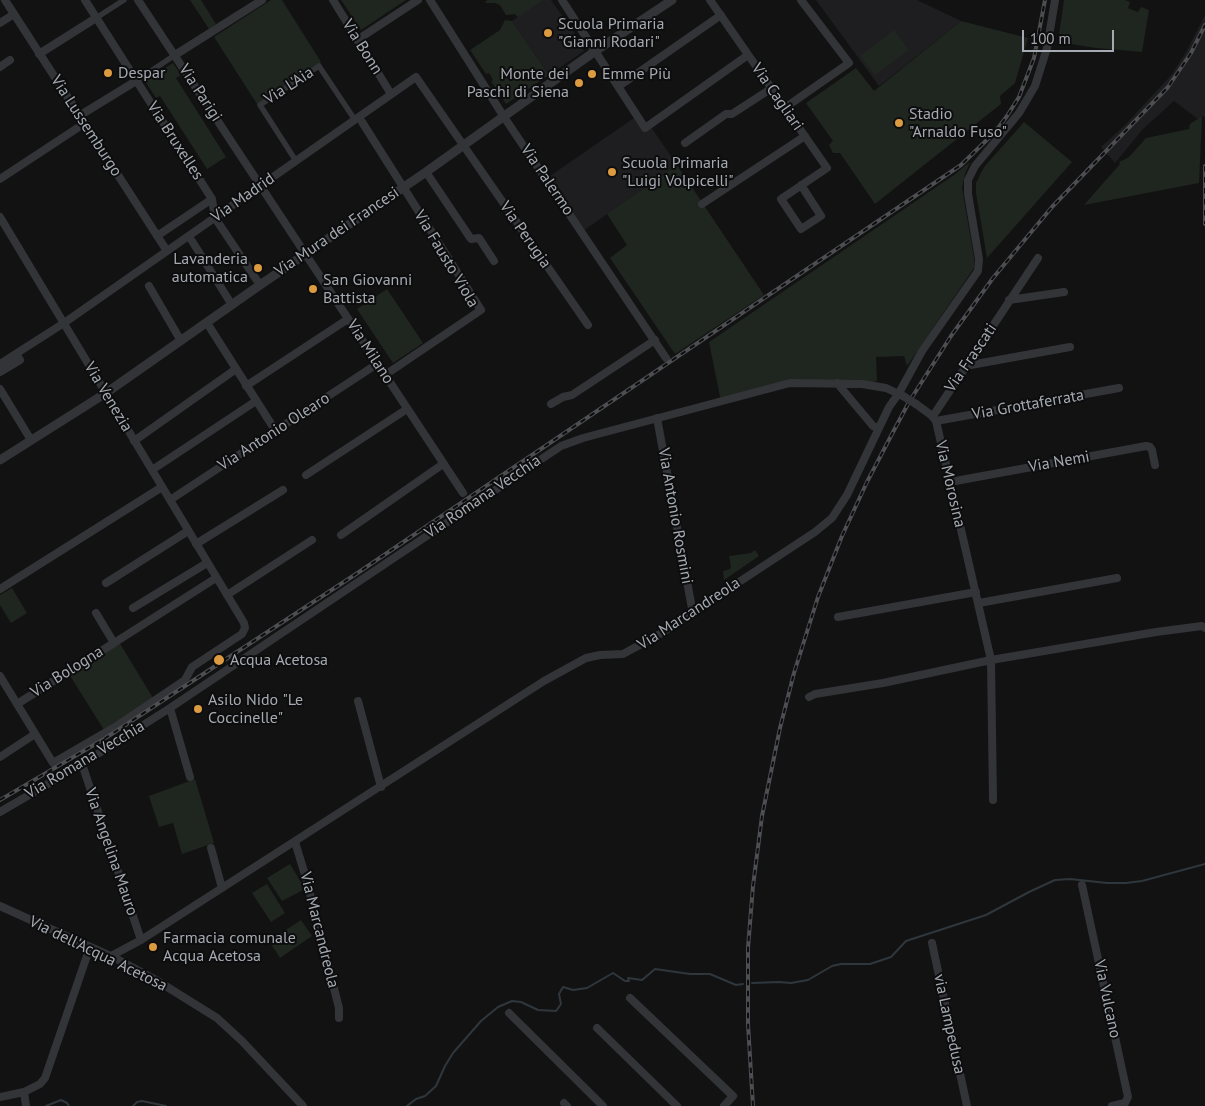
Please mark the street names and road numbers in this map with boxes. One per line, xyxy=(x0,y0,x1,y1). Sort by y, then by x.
street label: Via Bonn xyxy=(338,16,386,78)
street label: Via Cagliari xyxy=(747,60,807,134)
street label: Via Parigi xyxy=(174,61,226,125)
street label: Via L'Aia xyxy=(261,63,317,109)
street label: Via Lussemburgo xyxy=(46,72,126,180)
street label: Via Bruxelles xyxy=(143,98,207,184)
street label: Via Palermo xyxy=(516,141,578,219)
street label: Via Madrid xyxy=(208,169,278,227)
street label: Via Mura dei Francesi xyxy=(271,183,403,281)
street label: Via Perugia xyxy=(495,198,555,272)
street label: Via Fausto Viola xyxy=(409,207,483,311)
street label: Via Milano xyxy=(342,316,398,388)
street label: Via Frascati xyxy=(941,320,1001,396)
street label: Via Venezia xyxy=(80,359,136,435)
street label: Via Grottaferrata xyxy=(970,386,1086,424)
street label: Via Antonio Olearo xyxy=(215,389,333,475)
street label: Via Morosina xyxy=(931,439,969,529)
street label: Via Antonio Rosmini xyxy=(654,446,696,586)
street label: Via Nemi xyxy=(1027,447,1091,477)
street label: Via Romana Vecchia xyxy=(421,451,545,543)
street label: Via Marcandreola xyxy=(634,574,744,654)
street label: Via Bologna xyxy=(27,642,107,702)
street label: Via Romana Vecchia xyxy=(22,717,148,803)
street label: Via Angelina Mauro xyxy=(80,786,142,918)
street label: Via Marcandreola xyxy=(295,870,343,990)
street label: Via dell'Acqua Acetosa xyxy=(26,912,170,996)
street label: Via Vulcano xyxy=(1089,958,1125,1040)
street label: via Lampedusa xyxy=(929,972,969,1076)

